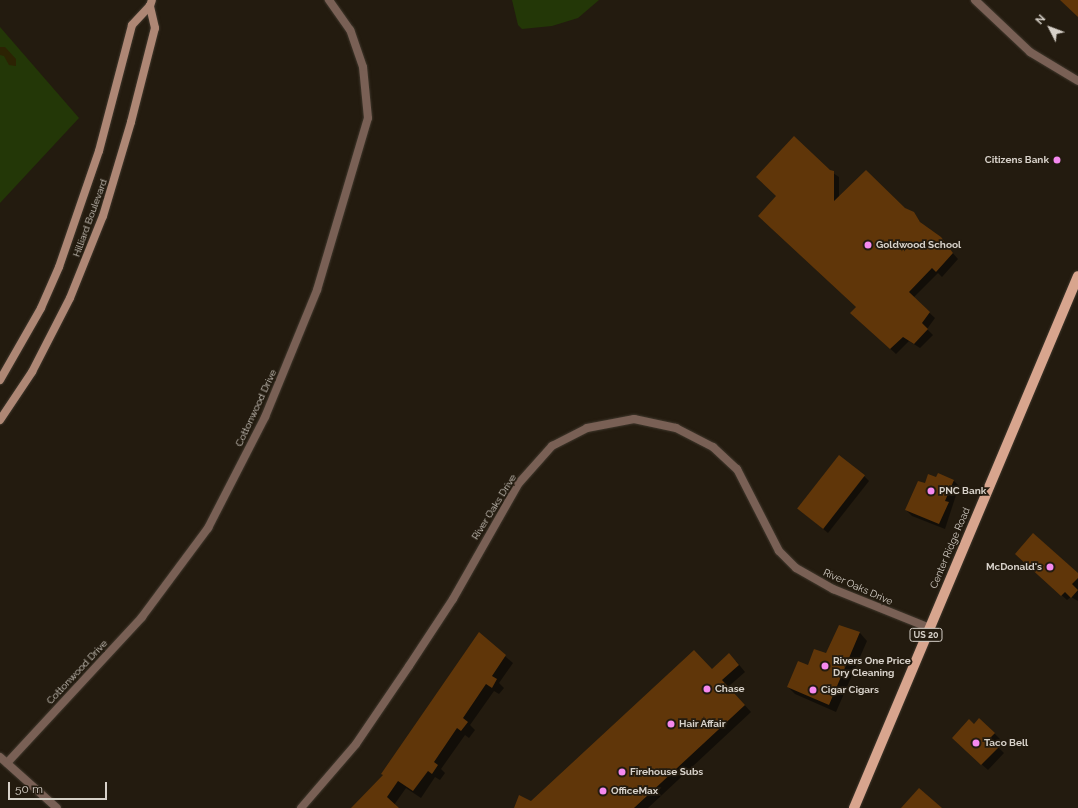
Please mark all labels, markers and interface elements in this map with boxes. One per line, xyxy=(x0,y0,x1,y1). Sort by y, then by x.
north arrow xyxy=(1030,8,1070,48)
text: N xyxy=(1033,12,1048,27)
place label: Citizens Bank xyxy=(985,154,1049,166)
marker: Citizens Bank xyxy=(1052,155,1062,165)
street label: Hilliard Boulevard xyxy=(70,177,110,259)
place label: Goldwood School xyxy=(876,239,961,251)
marker: Goldwood School xyxy=(863,240,873,250)
street label: Cottonwood Drive xyxy=(233,368,279,448)
street label: River Oaks Drive xyxy=(469,472,519,542)
place label: PNC Bank xyxy=(939,485,986,497)
marker: PNC Bank xyxy=(926,486,936,496)
street label: Center Ridge Road xyxy=(927,506,973,590)
place label: McDonald's xyxy=(986,561,1042,573)
marker: McDonald's xyxy=(1045,562,1055,572)
street label: River Oaks Drive xyxy=(821,566,895,608)
road number: US 20 xyxy=(909,628,943,642)
street label: Cottonwood Drive xyxy=(44,637,110,707)
place label: Rivers One Price Dry Cleaning xyxy=(833,654,911,678)
marker: Rivers One Price Dry Cleaning xyxy=(820,661,830,671)
place label: Chase xyxy=(715,683,745,695)
marker: Chase xyxy=(702,684,712,694)
place label: Cigar Cigars xyxy=(821,684,879,696)
marker: Cigar Cigars xyxy=(808,685,818,695)
place label: Hair Affair xyxy=(679,718,726,730)
marker: Hair Affair xyxy=(666,719,676,729)
place label: Taco Bell xyxy=(984,737,1028,749)
marker: Taco Bell xyxy=(971,738,981,748)
place label: Firehouse Subs xyxy=(630,766,703,778)
marker: Firehouse Subs xyxy=(617,767,627,777)
scale bar xyxy=(10,774,109,800)
text: 50 m xyxy=(15,782,43,796)
place label: OfficeMax xyxy=(611,785,658,797)
marker: OfficeMax xyxy=(598,786,608,796)

